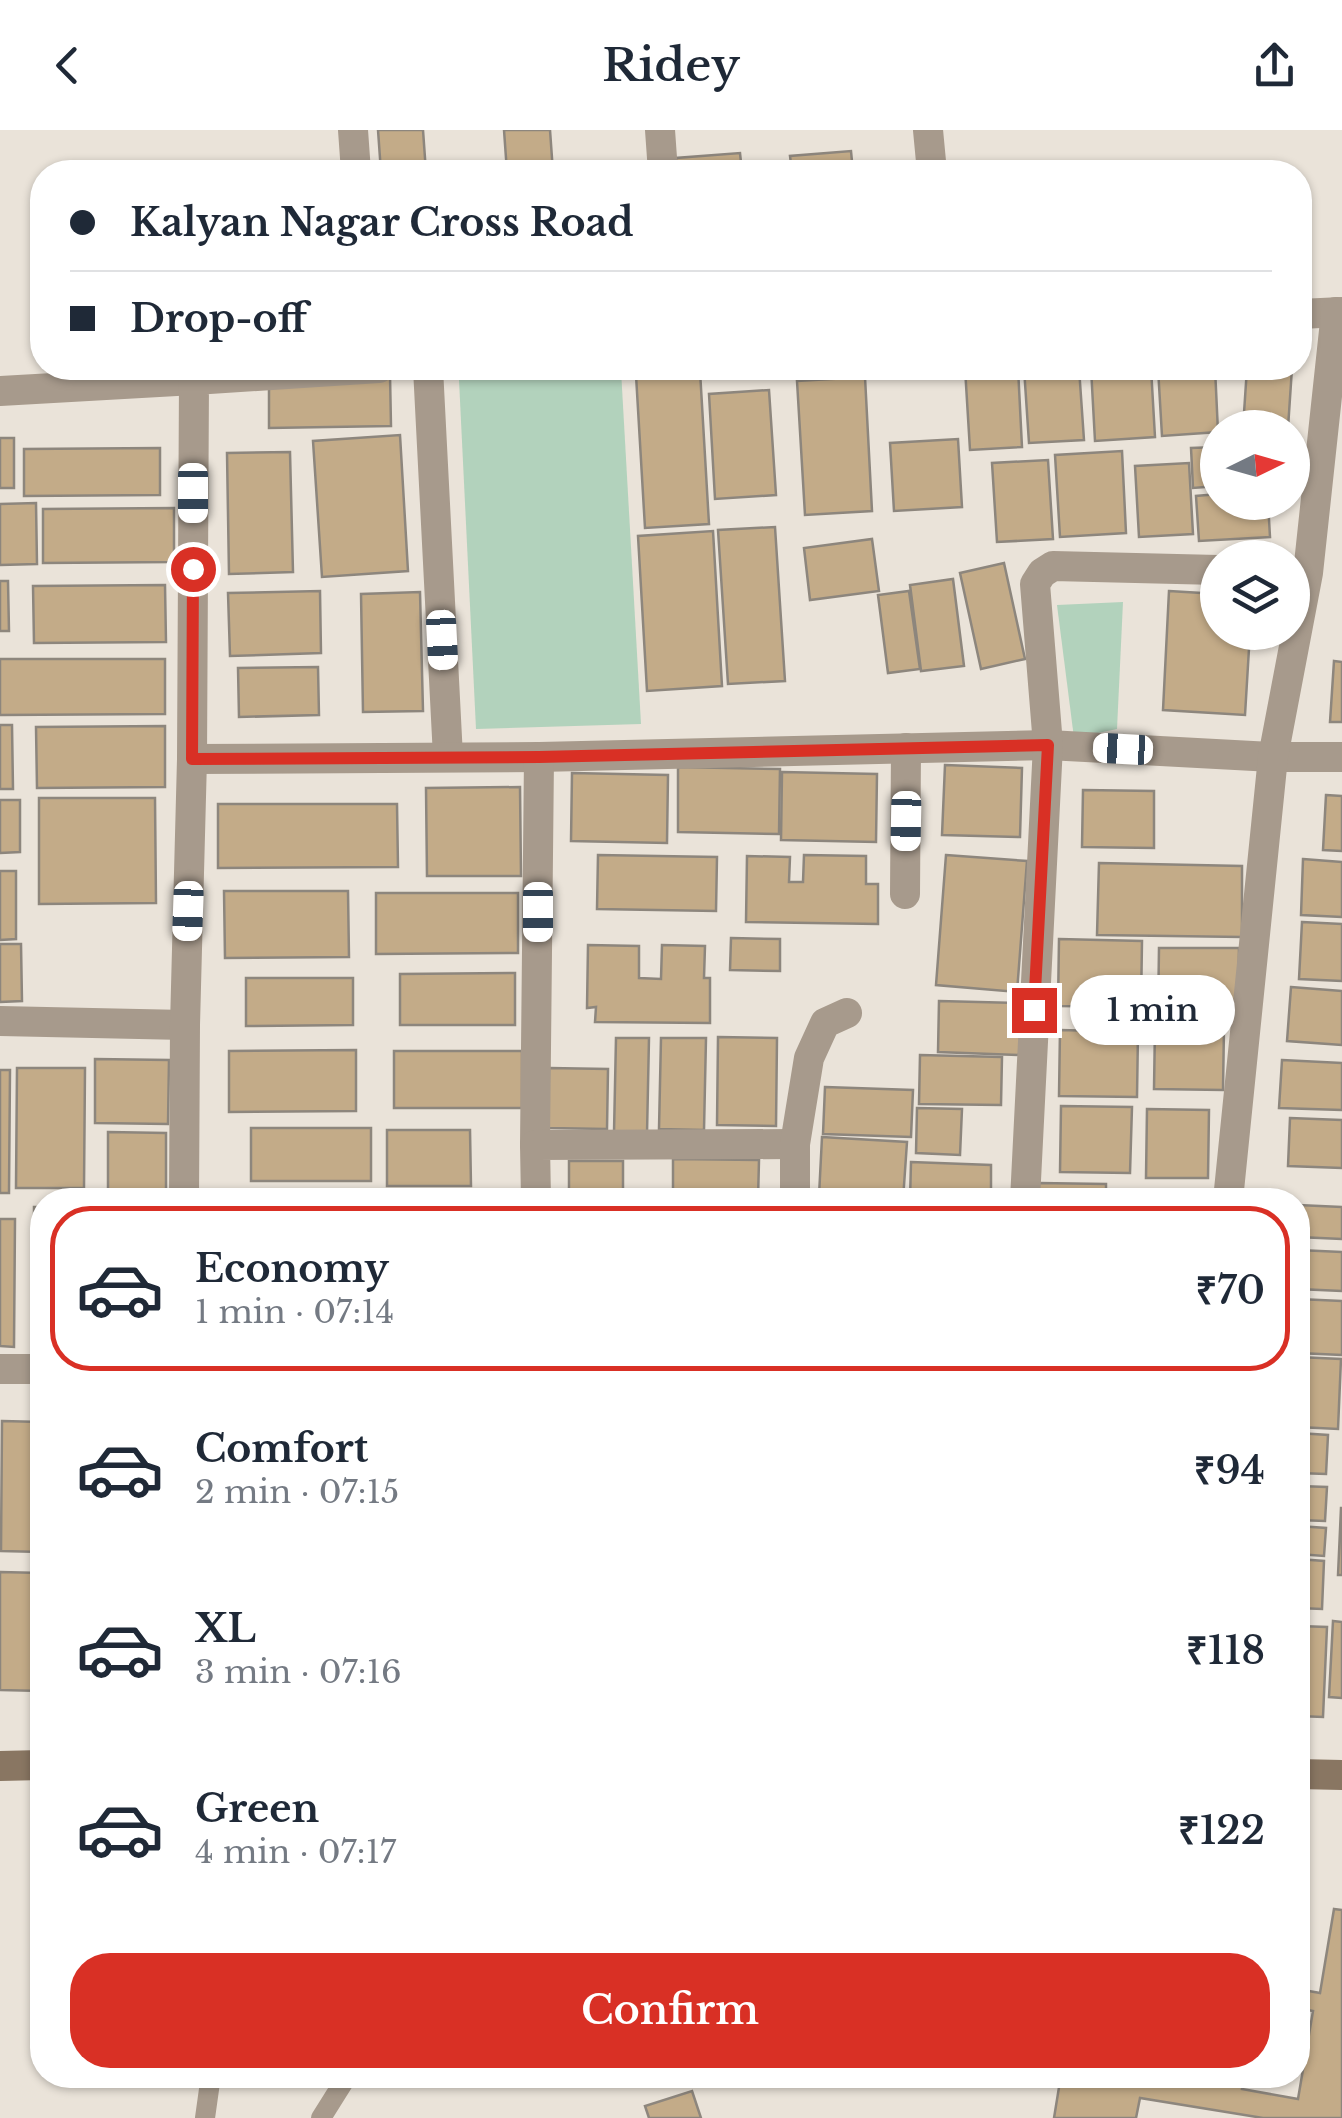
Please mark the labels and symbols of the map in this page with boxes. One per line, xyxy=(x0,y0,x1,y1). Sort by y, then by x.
north arrow xyxy=(1200,410,1310,520)
car xyxy=(178,463,208,523)
route start xyxy=(171,547,216,592)
car xyxy=(425,609,459,671)
car xyxy=(1092,732,1154,766)
car xyxy=(890,791,922,851)
car xyxy=(172,880,204,942)
car xyxy=(523,882,553,942)
callout: 1 min xyxy=(1069,975,1234,1045)
route end xyxy=(1012,988,1057,1033)

